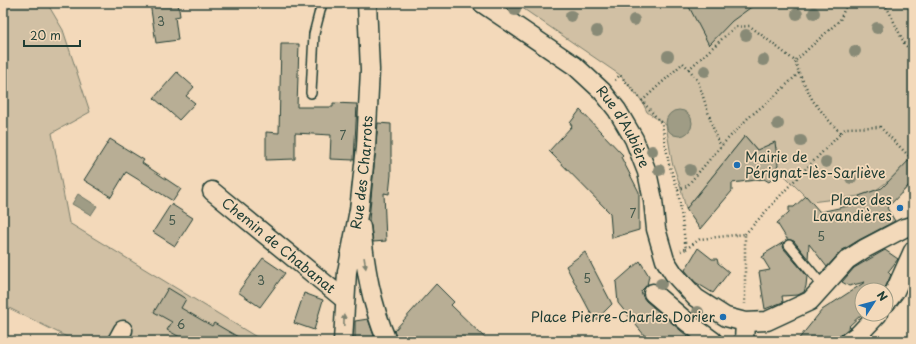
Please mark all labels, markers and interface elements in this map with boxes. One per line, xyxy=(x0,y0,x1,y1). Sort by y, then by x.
house number: 3 xyxy=(157,12,165,30)
scale bar xyxy=(24,22,80,48)
text: 20 m xyxy=(30,26,61,44)
street label: Rue d'Aubière xyxy=(591,81,655,171)
street label: Rue des Charrots xyxy=(345,115,378,231)
house number: 7 xyxy=(340,126,347,144)
place label: Mairie de Pérignat-lès-Sarliève xyxy=(745,146,886,183)
marker: Mairie de Pérignat-lès-Sarliève xyxy=(732,160,742,170)
place label: Place des Lavandières xyxy=(813,189,892,226)
street label: Chemin de Chabanat xyxy=(217,192,341,298)
marker: Place des Lavandières xyxy=(895,203,905,213)
house number: 7 xyxy=(630,204,637,222)
house number: 5 xyxy=(168,211,176,229)
house number: 5 xyxy=(817,227,825,245)
one-way arrow xyxy=(362,257,368,269)
house number: 5 xyxy=(583,269,591,287)
house number: 3 xyxy=(257,271,265,289)
north arrow xyxy=(854,282,894,322)
text: N xyxy=(873,287,892,305)
place label: Place Pierre-Charles Dorier xyxy=(531,306,716,327)
marker: Place Pierre-Charles Dorier xyxy=(718,312,728,322)
one-way arrow xyxy=(341,313,347,326)
house number: 6 xyxy=(177,315,185,333)

